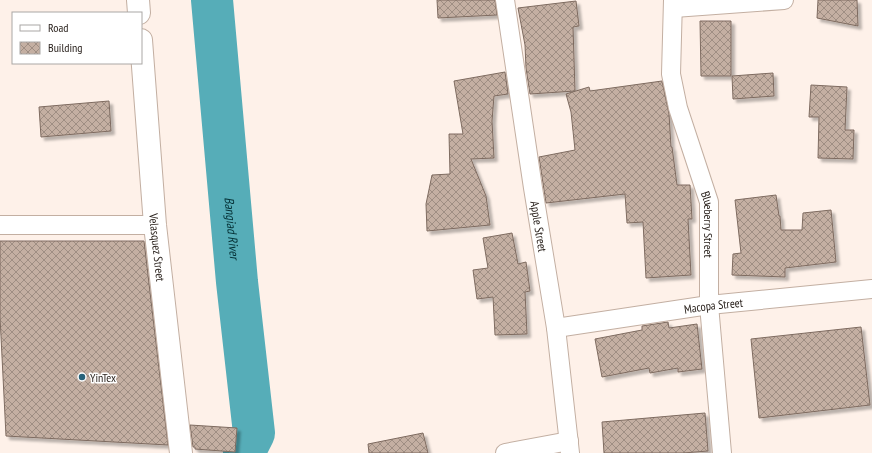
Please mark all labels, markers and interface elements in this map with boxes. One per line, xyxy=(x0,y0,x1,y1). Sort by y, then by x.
legend xyxy=(12,12,142,64)
text: Road xyxy=(48,20,68,35)
text: Building xyxy=(48,40,83,55)
street label: Blueberry Street xyxy=(698,189,717,258)
water label: Bangiad River xyxy=(221,196,244,262)
street label: Apple Street xyxy=(528,200,551,254)
street label: Velasquez Street xyxy=(147,212,169,283)
street label: Macopa Street xyxy=(683,294,744,316)
place label: YinTex xyxy=(90,370,116,385)
marker: YinTex xyxy=(77,372,87,382)

